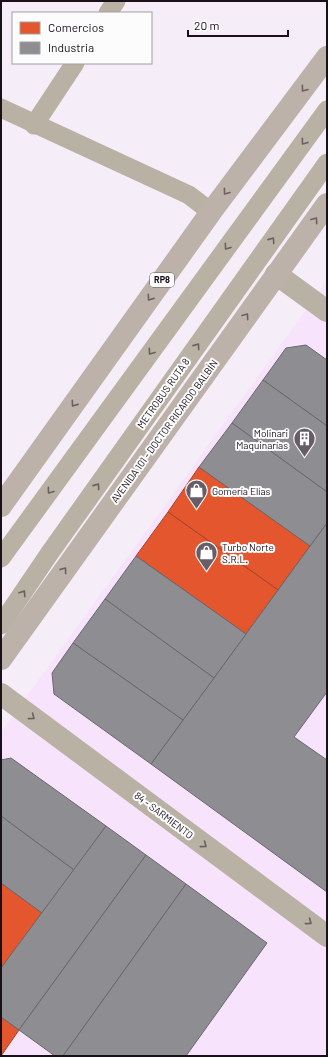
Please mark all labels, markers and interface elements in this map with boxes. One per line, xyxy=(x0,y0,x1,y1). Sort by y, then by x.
legend xyxy=(12,12,152,64)
scale bar xyxy=(188,12,288,38)
text: 20 m xyxy=(194,18,220,32)
text: Comercios xyxy=(48,20,104,34)
text: Industria xyxy=(48,40,94,54)
one-way arrow xyxy=(301,84,308,91)
one-way arrow xyxy=(301,138,309,145)
one-way arrow xyxy=(223,188,230,195)
one-way arrow xyxy=(310,217,318,224)
one-way arrow xyxy=(267,237,275,244)
one-way arrow xyxy=(225,243,232,250)
road number: RP8 xyxy=(150,273,174,287)
one-way arrow xyxy=(147,294,154,301)
one-way arrow xyxy=(241,314,248,321)
one-way arrow xyxy=(192,343,200,350)
one-way arrow xyxy=(148,348,156,355)
street label: METROBUS RUTA 8 xyxy=(134,356,192,430)
street label: AVENIDA 101 - DOCTOR RICARDO BALBÍN xyxy=(108,357,220,505)
one-way arrow xyxy=(71,400,79,407)
building icon: Molinari Maquinarías xyxy=(291,426,317,459)
place label: Molinari Maquinarías xyxy=(236,427,288,451)
shop icon: Gomería Elías xyxy=(184,478,210,511)
one-way arrow xyxy=(92,484,99,491)
place label: Gomería Elías xyxy=(212,485,271,497)
one-way arrow xyxy=(47,487,54,494)
shop icon: Turbo Norte S.R.L. xyxy=(194,540,220,573)
place label: Turbo Norte S.R.L. xyxy=(222,541,274,565)
one-way arrow xyxy=(59,567,67,574)
one-way arrow xyxy=(18,590,26,597)
one-way arrow xyxy=(28,713,35,720)
street label: 84 - SARMIENTO xyxy=(132,789,196,841)
one-way arrow xyxy=(200,840,207,847)
one-way arrow xyxy=(304,918,311,925)

